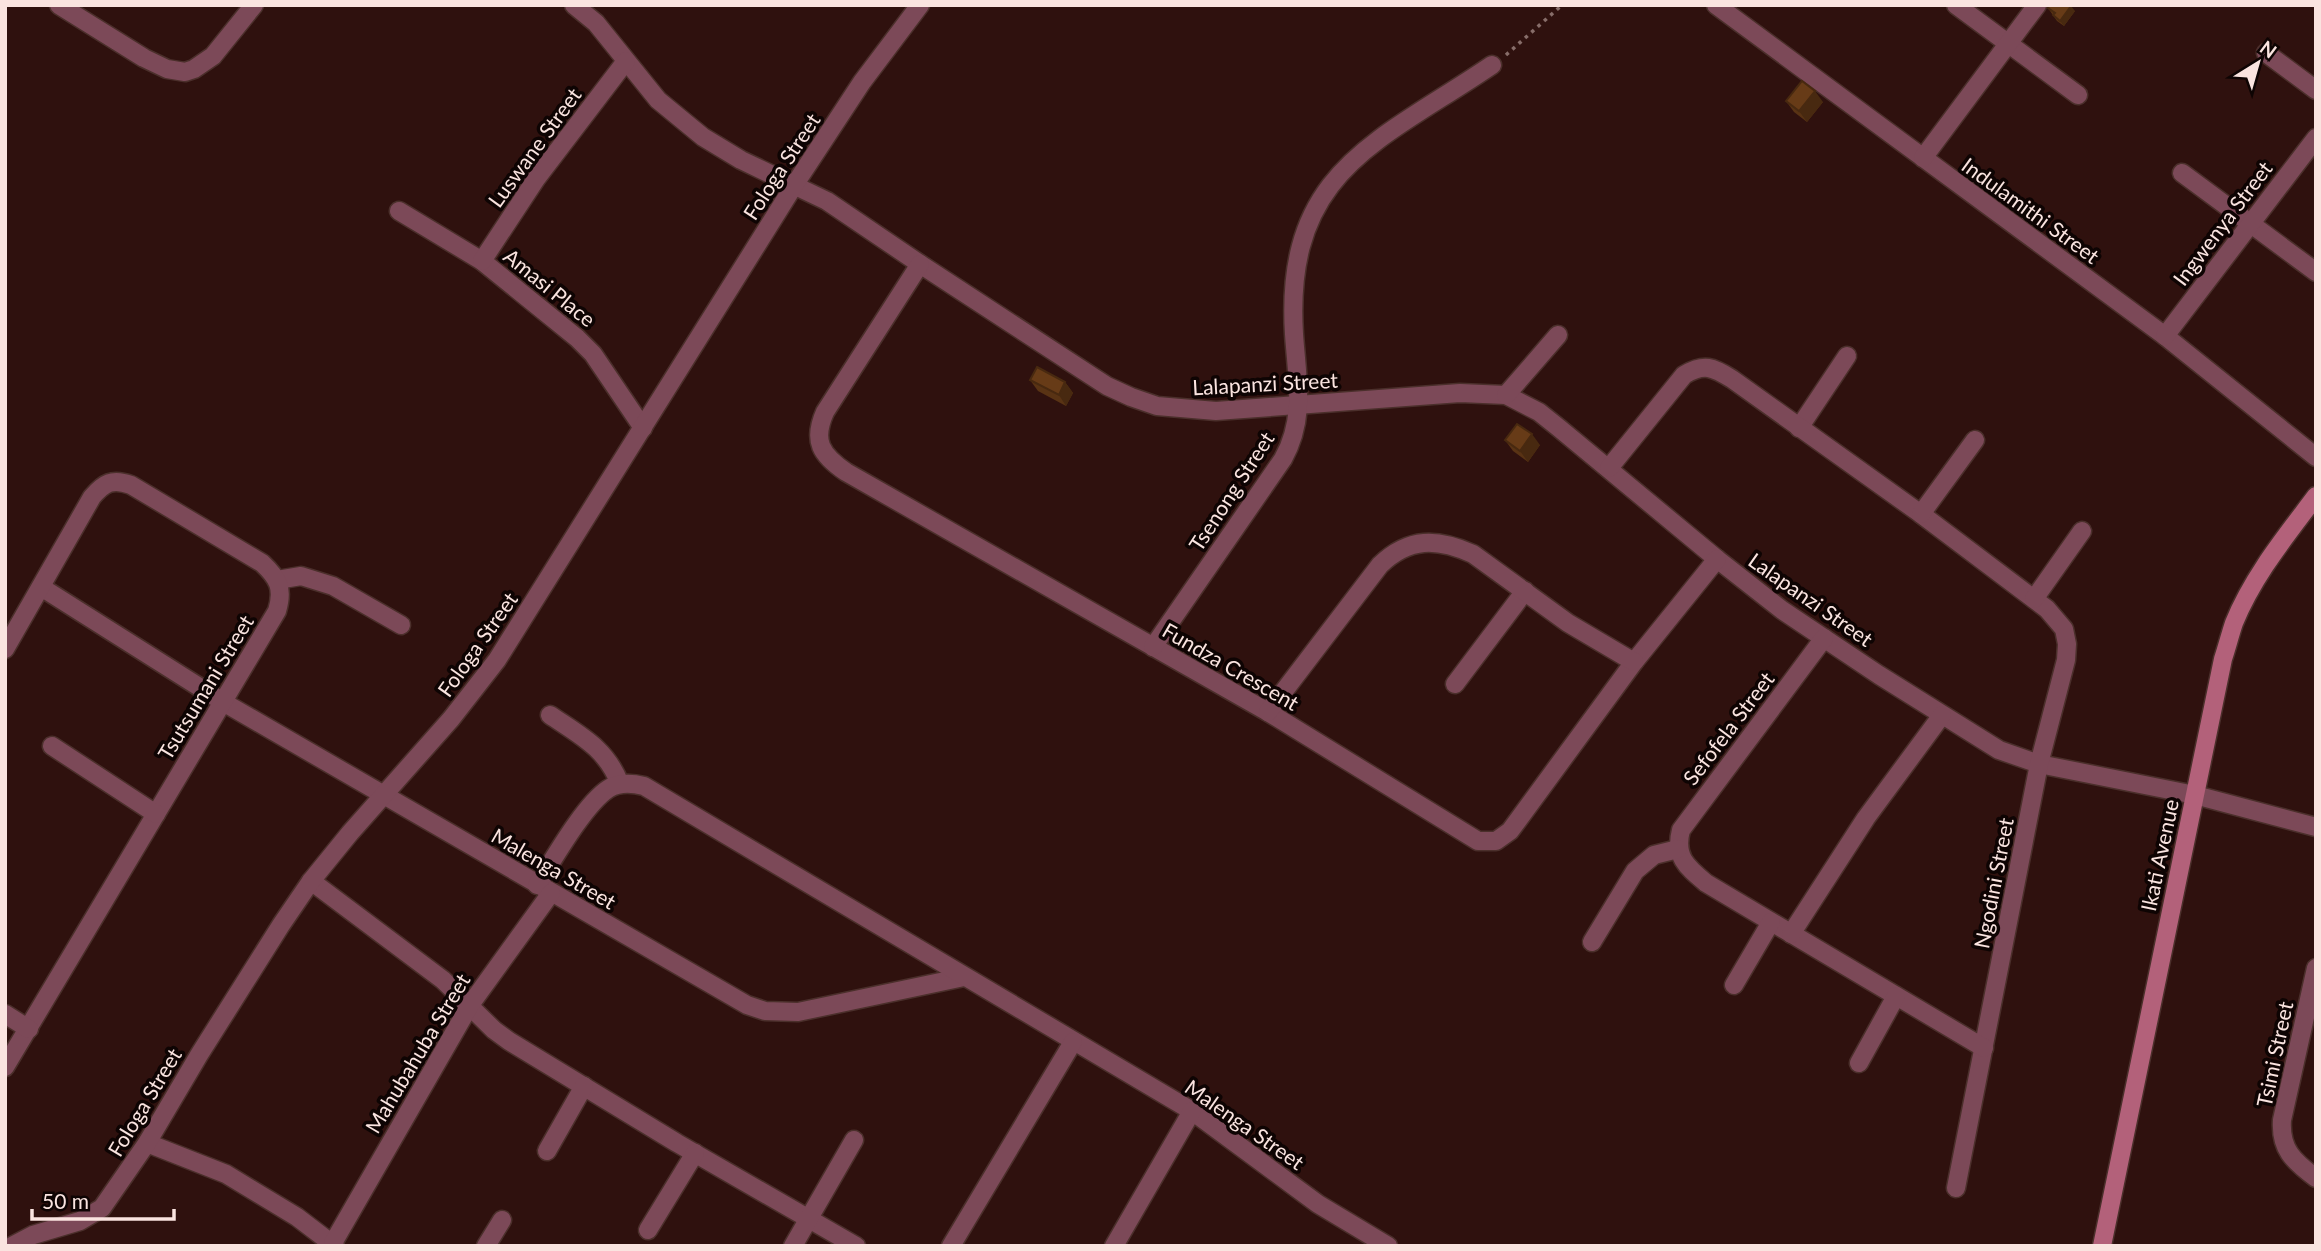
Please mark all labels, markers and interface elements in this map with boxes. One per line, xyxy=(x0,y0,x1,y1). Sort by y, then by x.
north arrow xyxy=(2223,28,2293,98)
text: N xyxy=(2256,35,2281,63)
street label: Luswane Street xyxy=(482,82,586,211)
street label: Fologa Street xyxy=(737,108,825,224)
street label: Indulamithi Street xyxy=(1957,152,2105,268)
street label: Ingwenya Street xyxy=(2167,156,2277,290)
street label: Amasi Place xyxy=(499,243,601,331)
street label: Lalapanzi Street xyxy=(1192,367,1339,399)
street label: Tsenong Street xyxy=(1183,426,1279,555)
street label: Lalapanzi Street xyxy=(1744,547,1878,651)
street label: Fologa Street xyxy=(432,587,522,701)
street label: Tsutsumani Street xyxy=(152,610,258,764)
street label: Fundza Crescent xyxy=(1159,617,1304,715)
street label: Sefofela Street xyxy=(1677,666,1779,789)
street label: Ikati Avenue xyxy=(2135,797,2183,913)
street label: Ngodini Street xyxy=(1968,815,2018,950)
street label: Malenga Street xyxy=(487,822,621,914)
street label: Mahubahuba Street xyxy=(360,968,475,1137)
street label: Tsimi Street xyxy=(2251,999,2297,1109)
street label: Fologa Street xyxy=(102,1043,186,1161)
street label: Malenga Street xyxy=(1181,1074,1310,1174)
scale bar xyxy=(32,1178,173,1222)
text: 50 m xyxy=(42,1188,89,1213)

